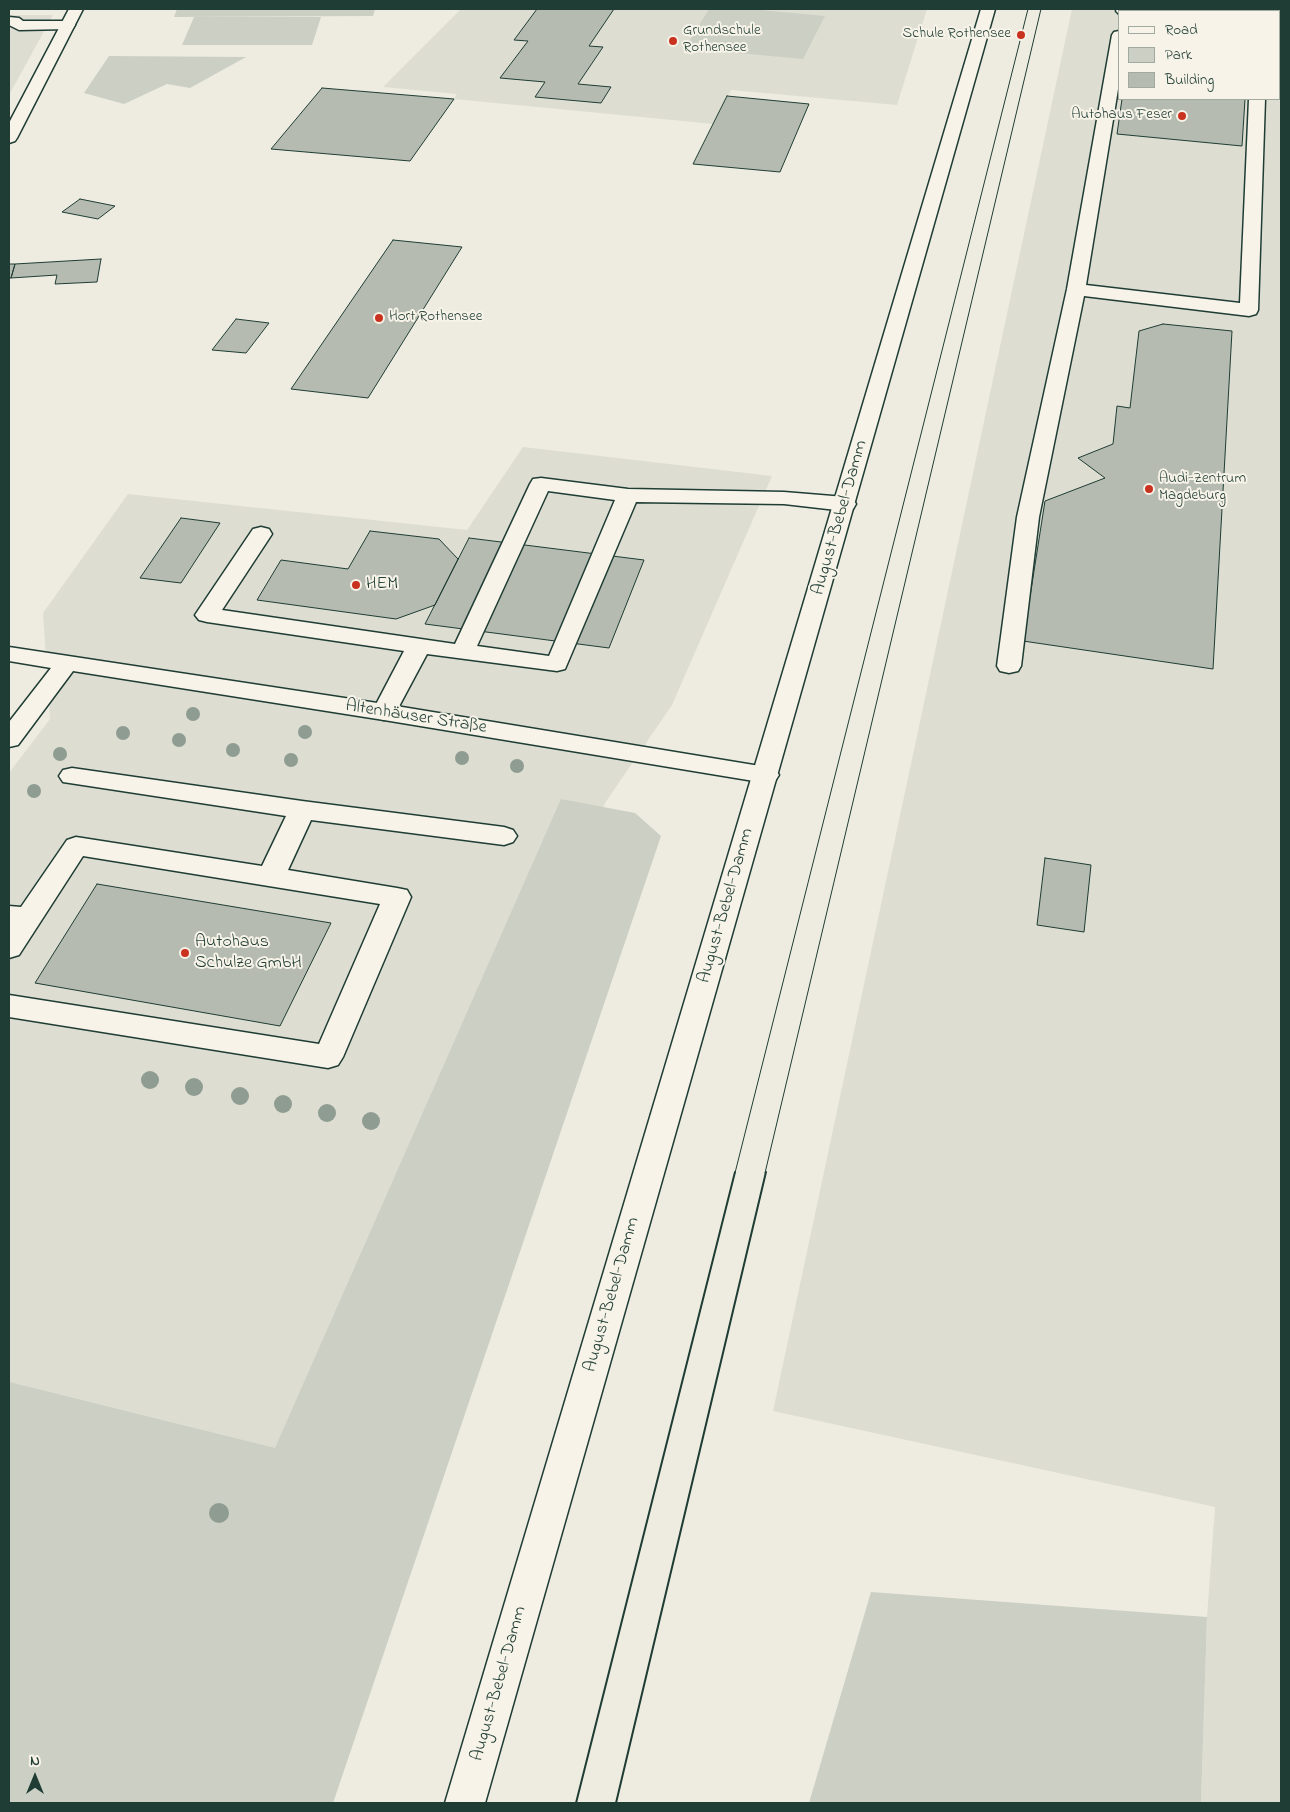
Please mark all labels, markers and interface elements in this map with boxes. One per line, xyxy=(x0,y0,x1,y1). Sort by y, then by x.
legend xyxy=(1118,10,1280,100)
text: Road xyxy=(1165,19,1198,41)
place label: Grundschule Rothensee xyxy=(683,23,761,58)
place label: Schule Rothensee xyxy=(903,26,1011,44)
marker: Schule Rothensee xyxy=(1015,29,1027,41)
marker: Grundschule Rothensee xyxy=(667,35,679,47)
text: Park xyxy=(1165,44,1192,66)
text: Building xyxy=(1165,69,1214,91)
place label: Autohaus Feser xyxy=(1071,107,1172,125)
marker: Autohaus Feser xyxy=(1176,110,1188,122)
place label: Hort Rothensee xyxy=(389,309,482,327)
marker: Hort Rothensee xyxy=(373,312,385,324)
street label: August-Bebel-Damm xyxy=(809,438,873,598)
place label: Audi-Zentrum Magdeburg xyxy=(1159,471,1246,506)
marker: Audi-Zentrum Magdeburg xyxy=(1143,483,1155,495)
place label: HEM xyxy=(366,574,398,596)
marker: HEM xyxy=(350,579,362,591)
street label: Altenhäuser Straße xyxy=(344,696,488,740)
street label: August-Bebel-Damm xyxy=(695,826,759,986)
place label: Autohaus Schulze GmbH xyxy=(195,932,302,974)
marker: Autohaus Schulze GmbH xyxy=(179,947,191,959)
street label: August-Bebel-Damm xyxy=(581,1215,645,1375)
street label: August-Bebel-Damm xyxy=(468,1604,532,1764)
text: N xyxy=(30,1751,40,1772)
north arrow xyxy=(10,1752,60,1802)

